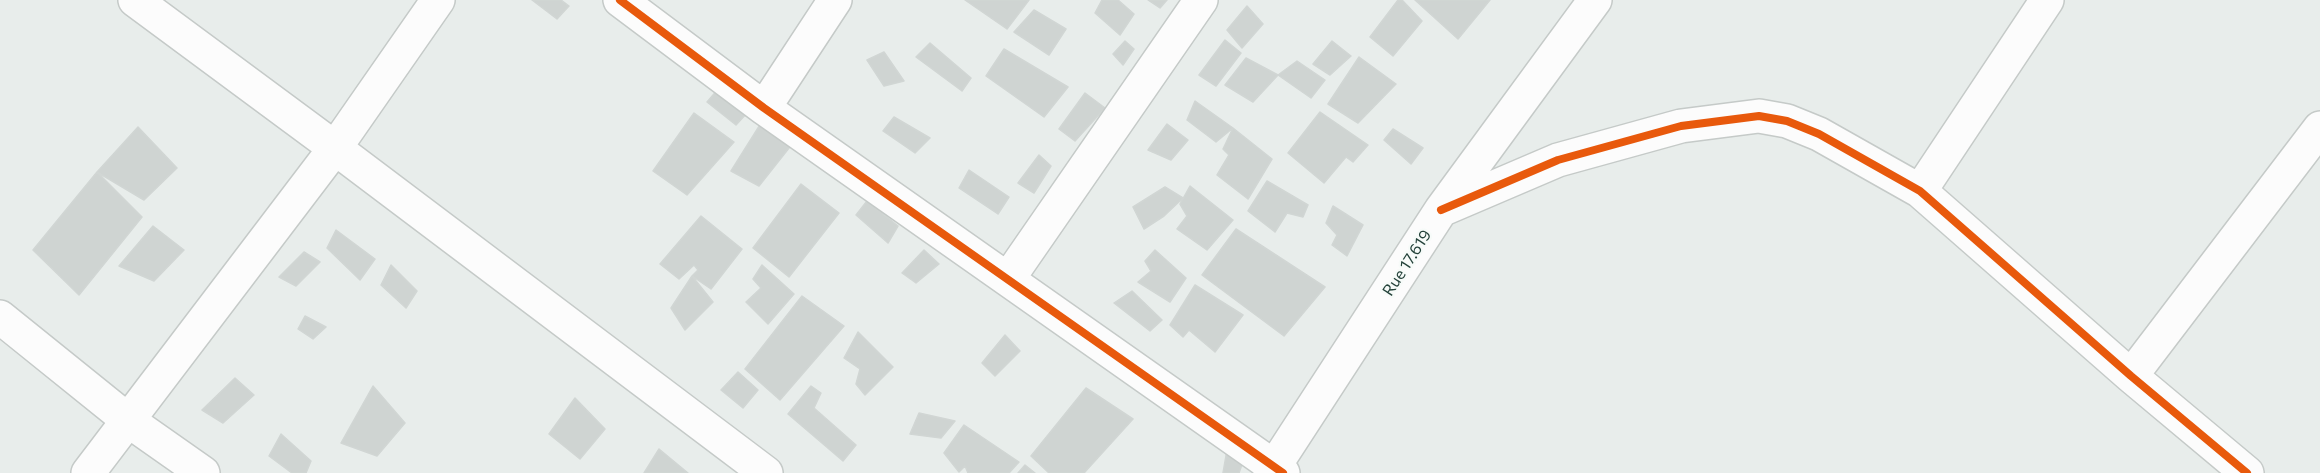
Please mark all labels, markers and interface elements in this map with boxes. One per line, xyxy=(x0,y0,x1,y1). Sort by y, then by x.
street label: Rue 17.619 xyxy=(1379,226,1435,300)

